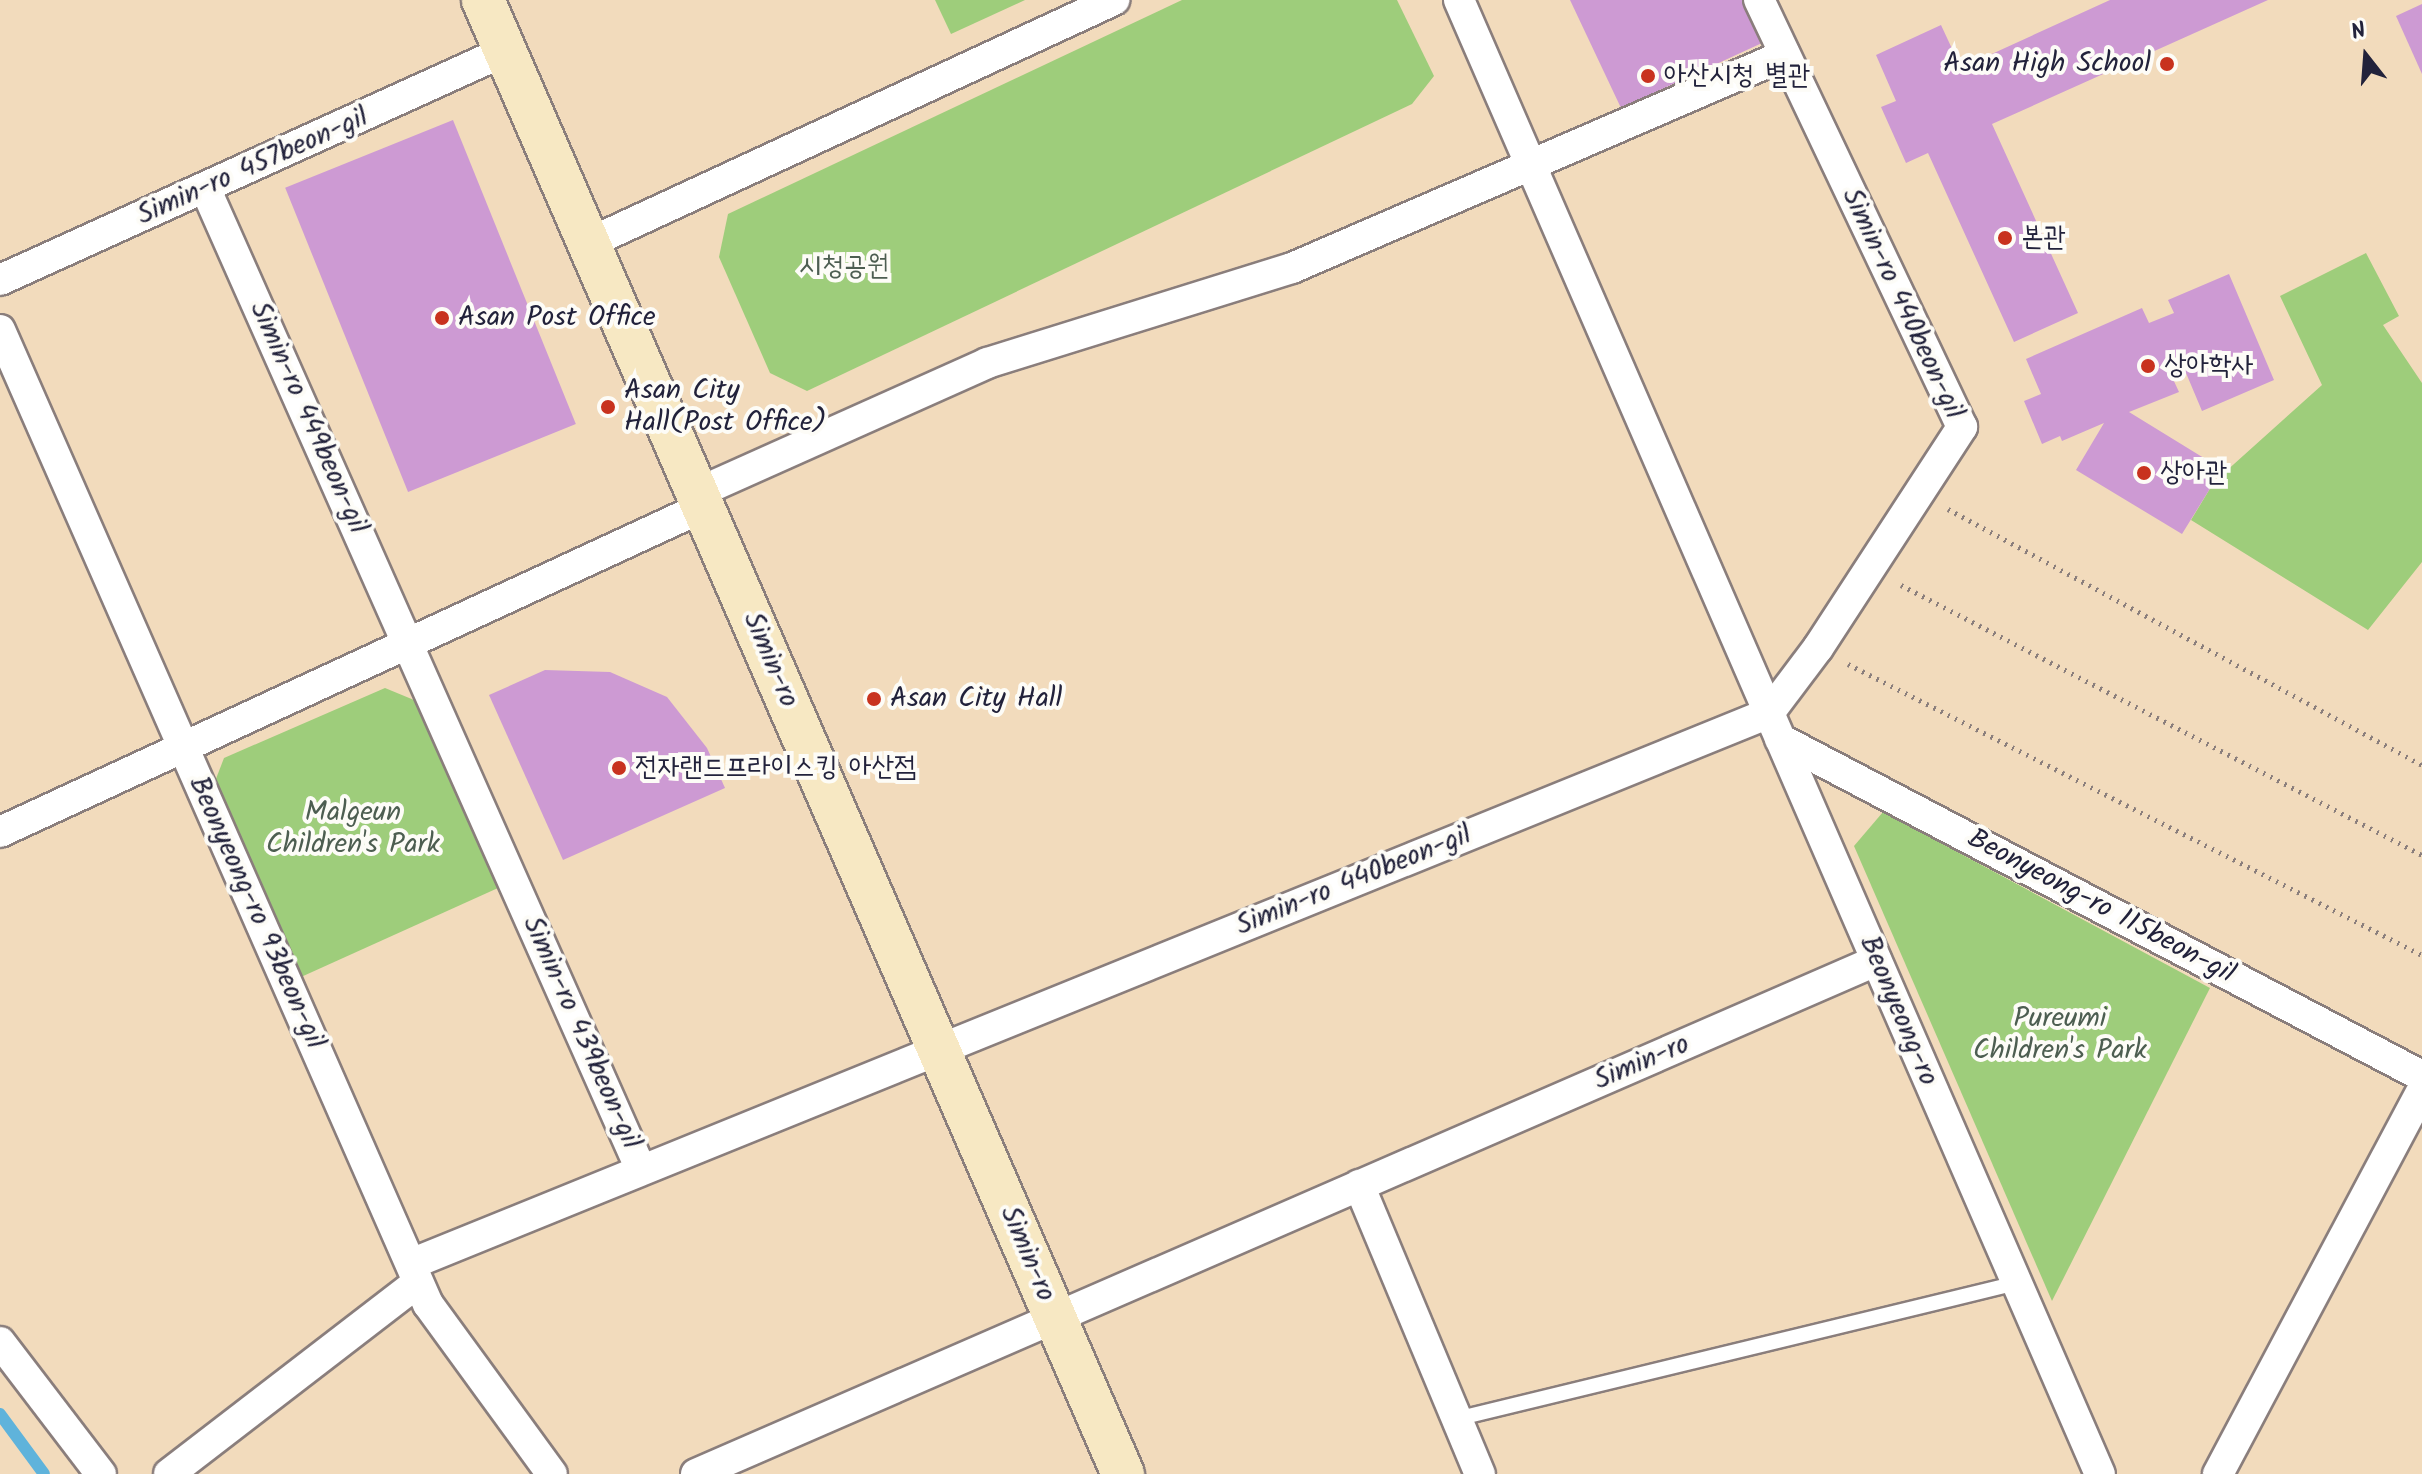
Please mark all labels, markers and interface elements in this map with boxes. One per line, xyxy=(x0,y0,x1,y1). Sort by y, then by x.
text: N xyxy=(2347,14,2371,51)
north arrow xyxy=(2326,16,2406,96)
place label: Asan High School xyxy=(1943,47,2151,81)
marker: Asan High School xyxy=(2158,55,2176,73)
place label: 아산시청 별관 xyxy=(1664,59,1810,93)
marker: 아산시청 별관 xyxy=(1639,67,1657,85)
street label: Simin-ro 457beon-gil xyxy=(132,101,374,233)
street label: Simin-ro 440beon-gil xyxy=(1834,183,1970,425)
place label: 본관 xyxy=(2021,221,2066,255)
marker: 본관 xyxy=(1996,229,2014,247)
park label: 시청공원 xyxy=(799,250,889,284)
street label: Simin-ro 449beon-gil xyxy=(242,297,374,539)
place label: Asan Post Office xyxy=(458,301,656,335)
marker: Asan Post Office xyxy=(433,309,451,327)
place label: 상아학사 xyxy=(2164,349,2254,383)
marker: 상아학사 xyxy=(2139,357,2157,375)
place label: Asan City Hall(Post Office) xyxy=(624,374,827,440)
marker: Asan City Hall(Post Office) xyxy=(599,398,617,416)
place label: 상아관 xyxy=(2160,456,2228,490)
marker: 상아관 xyxy=(2135,464,2153,482)
street label: Simin-ro xyxy=(735,607,805,713)
place label: Asan City Hall xyxy=(890,682,1062,716)
marker: Asan City Hall xyxy=(865,690,883,708)
place label: 전자랜드프라이스킹 아산점 xyxy=(635,751,917,785)
marker: 전자랜드프라이스킹 아산점 xyxy=(610,759,628,777)
street label: Beonyeong-ro 93beon-gil xyxy=(181,771,331,1055)
park label: Malgeun Children's Park xyxy=(266,796,440,862)
street label: Simin-ro 440beon-gil xyxy=(1231,818,1477,944)
street label: Beonyeong-ro 115beon-gil xyxy=(1962,822,2240,992)
street label: Simin-ro 439beon-gil xyxy=(515,911,647,1155)
street label: Beonyeong-ro xyxy=(1851,931,1945,1091)
park label: Pureumi Children's Park xyxy=(1973,1002,2147,1068)
street label: Simin-ro xyxy=(1589,1028,1695,1098)
street label: Simin-ro xyxy=(992,1201,1062,1307)

